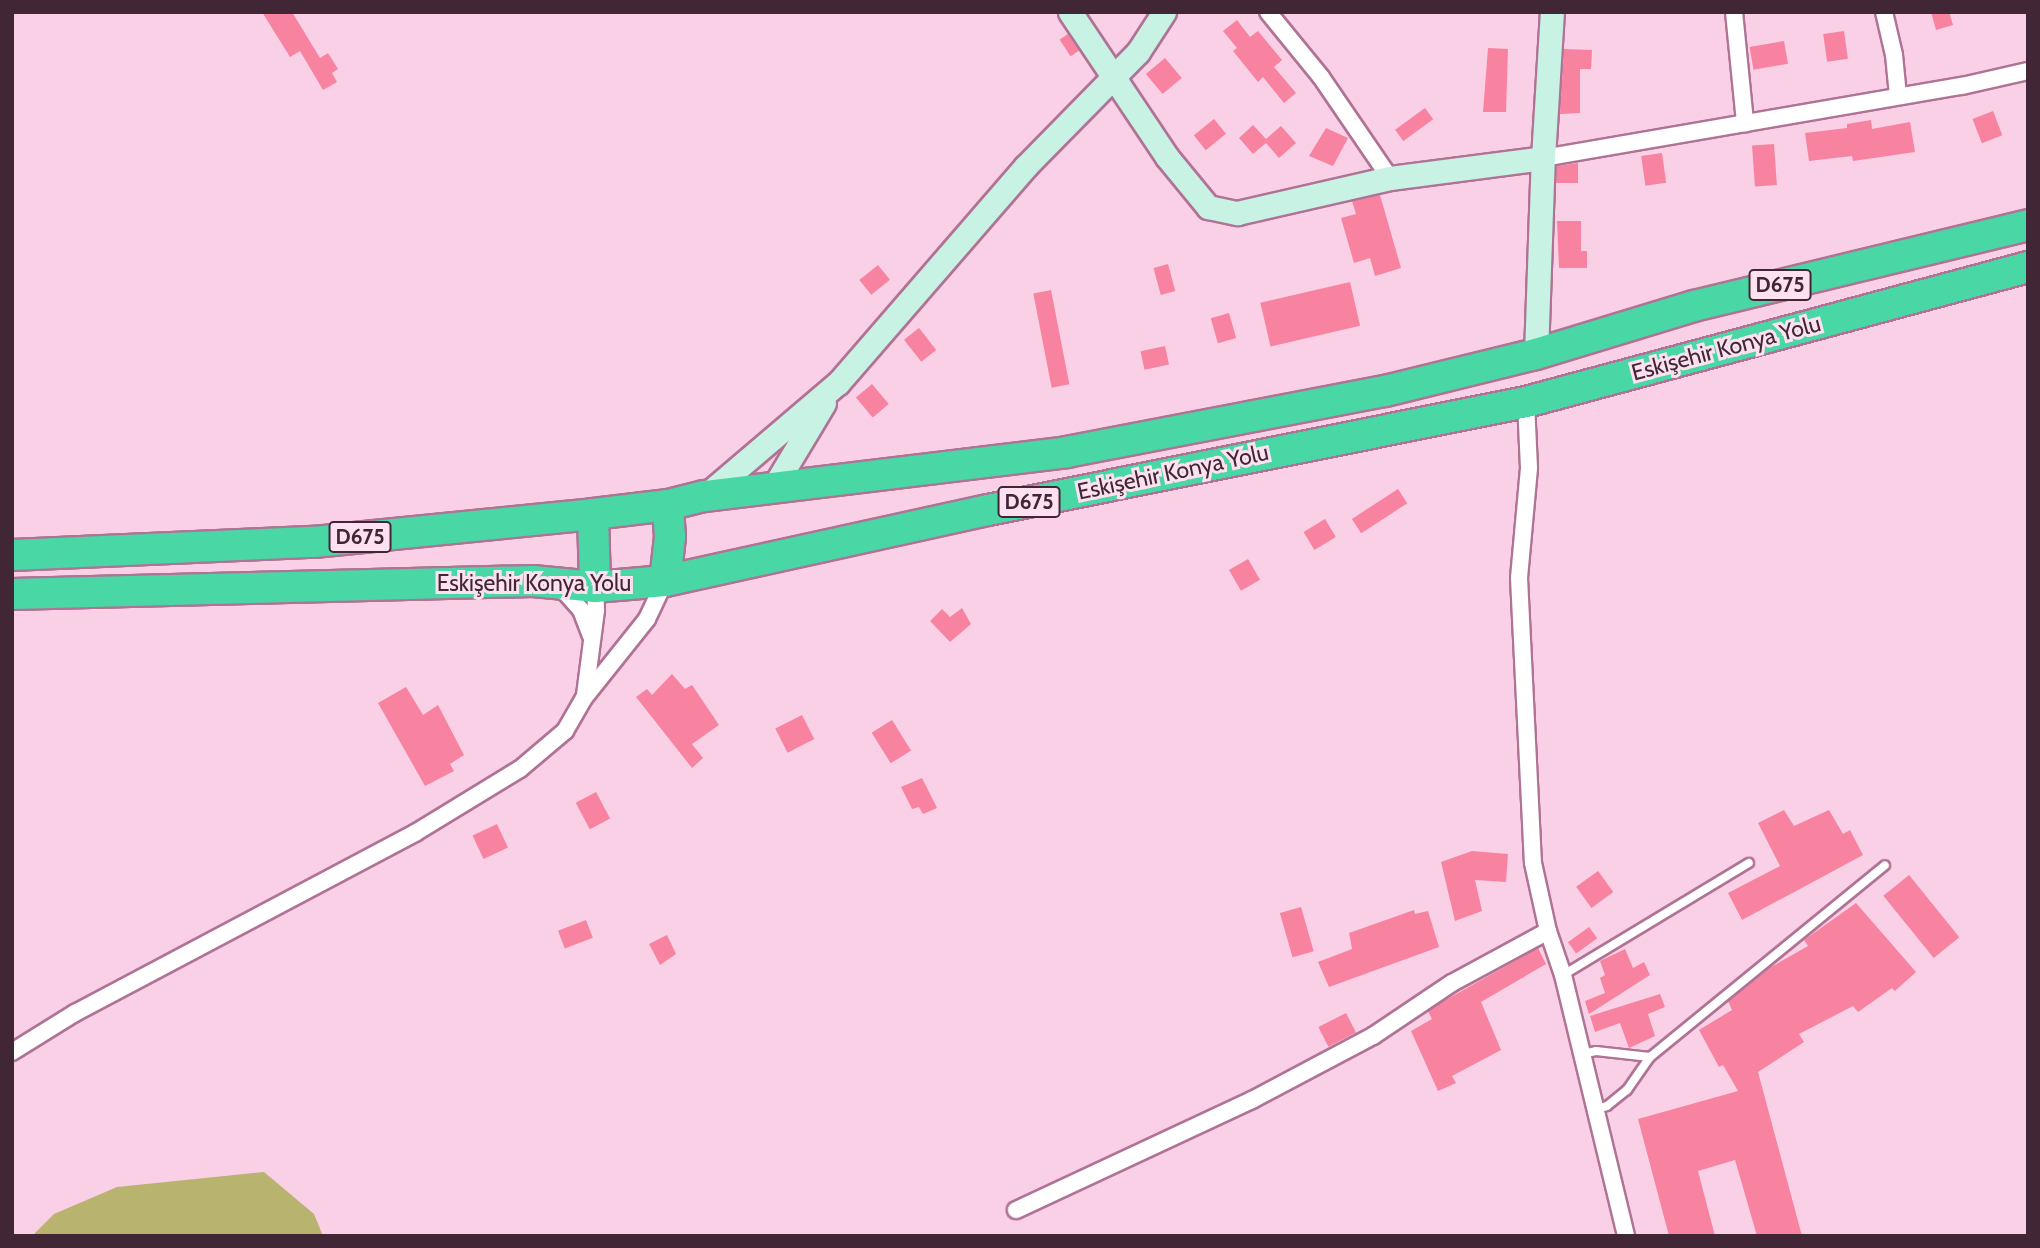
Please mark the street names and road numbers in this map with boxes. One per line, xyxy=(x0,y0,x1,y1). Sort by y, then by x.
road number: D675 xyxy=(1748,268,1812,302)
street label: Eskişehir Konya Yolu xyxy=(1628,309,1824,387)
street label: Eskişehir Konya Yolu xyxy=(1075,438,1271,506)
road number: D675 xyxy=(998,484,1060,520)
road number: D675 xyxy=(328,520,392,554)
street label: Eskişehir Konya Yolu xyxy=(437,569,631,597)

